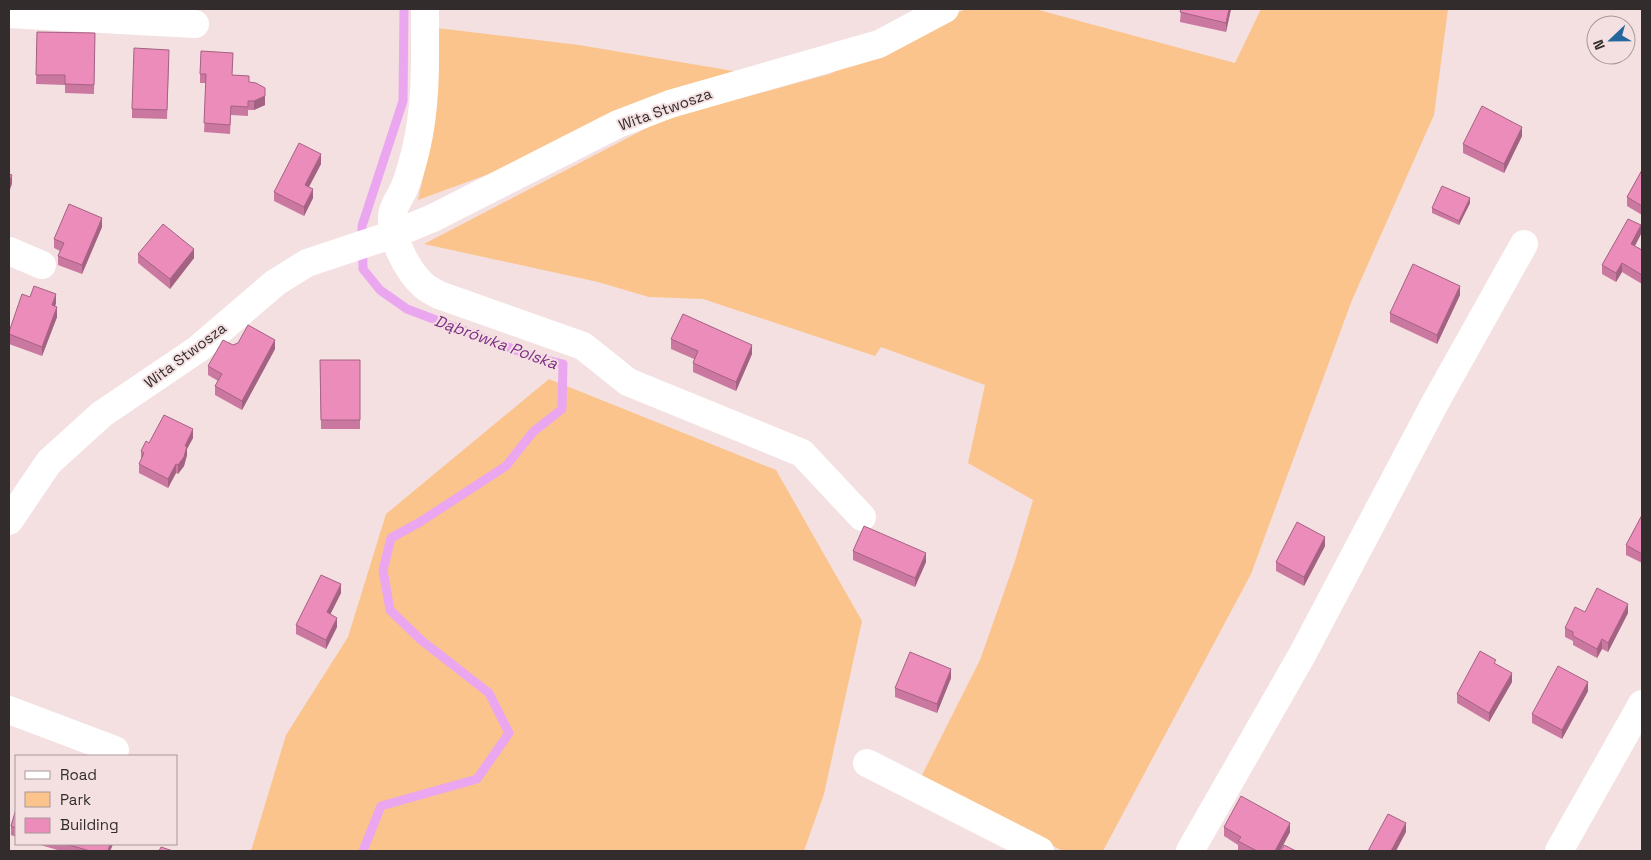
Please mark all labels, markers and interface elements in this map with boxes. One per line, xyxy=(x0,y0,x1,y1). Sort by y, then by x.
north arrow xyxy=(1586,15,1636,65)
text: N xyxy=(1589,37,1609,53)
street label: Wita Stwosza xyxy=(616,83,714,135)
water label: Dąbrówka Polska xyxy=(432,310,561,374)
street label: Wita Stwosza xyxy=(140,318,230,392)
legend xyxy=(15,755,178,845)
text: Road xyxy=(60,765,97,784)
text: Park xyxy=(60,790,91,809)
text: Building xyxy=(60,815,119,834)

